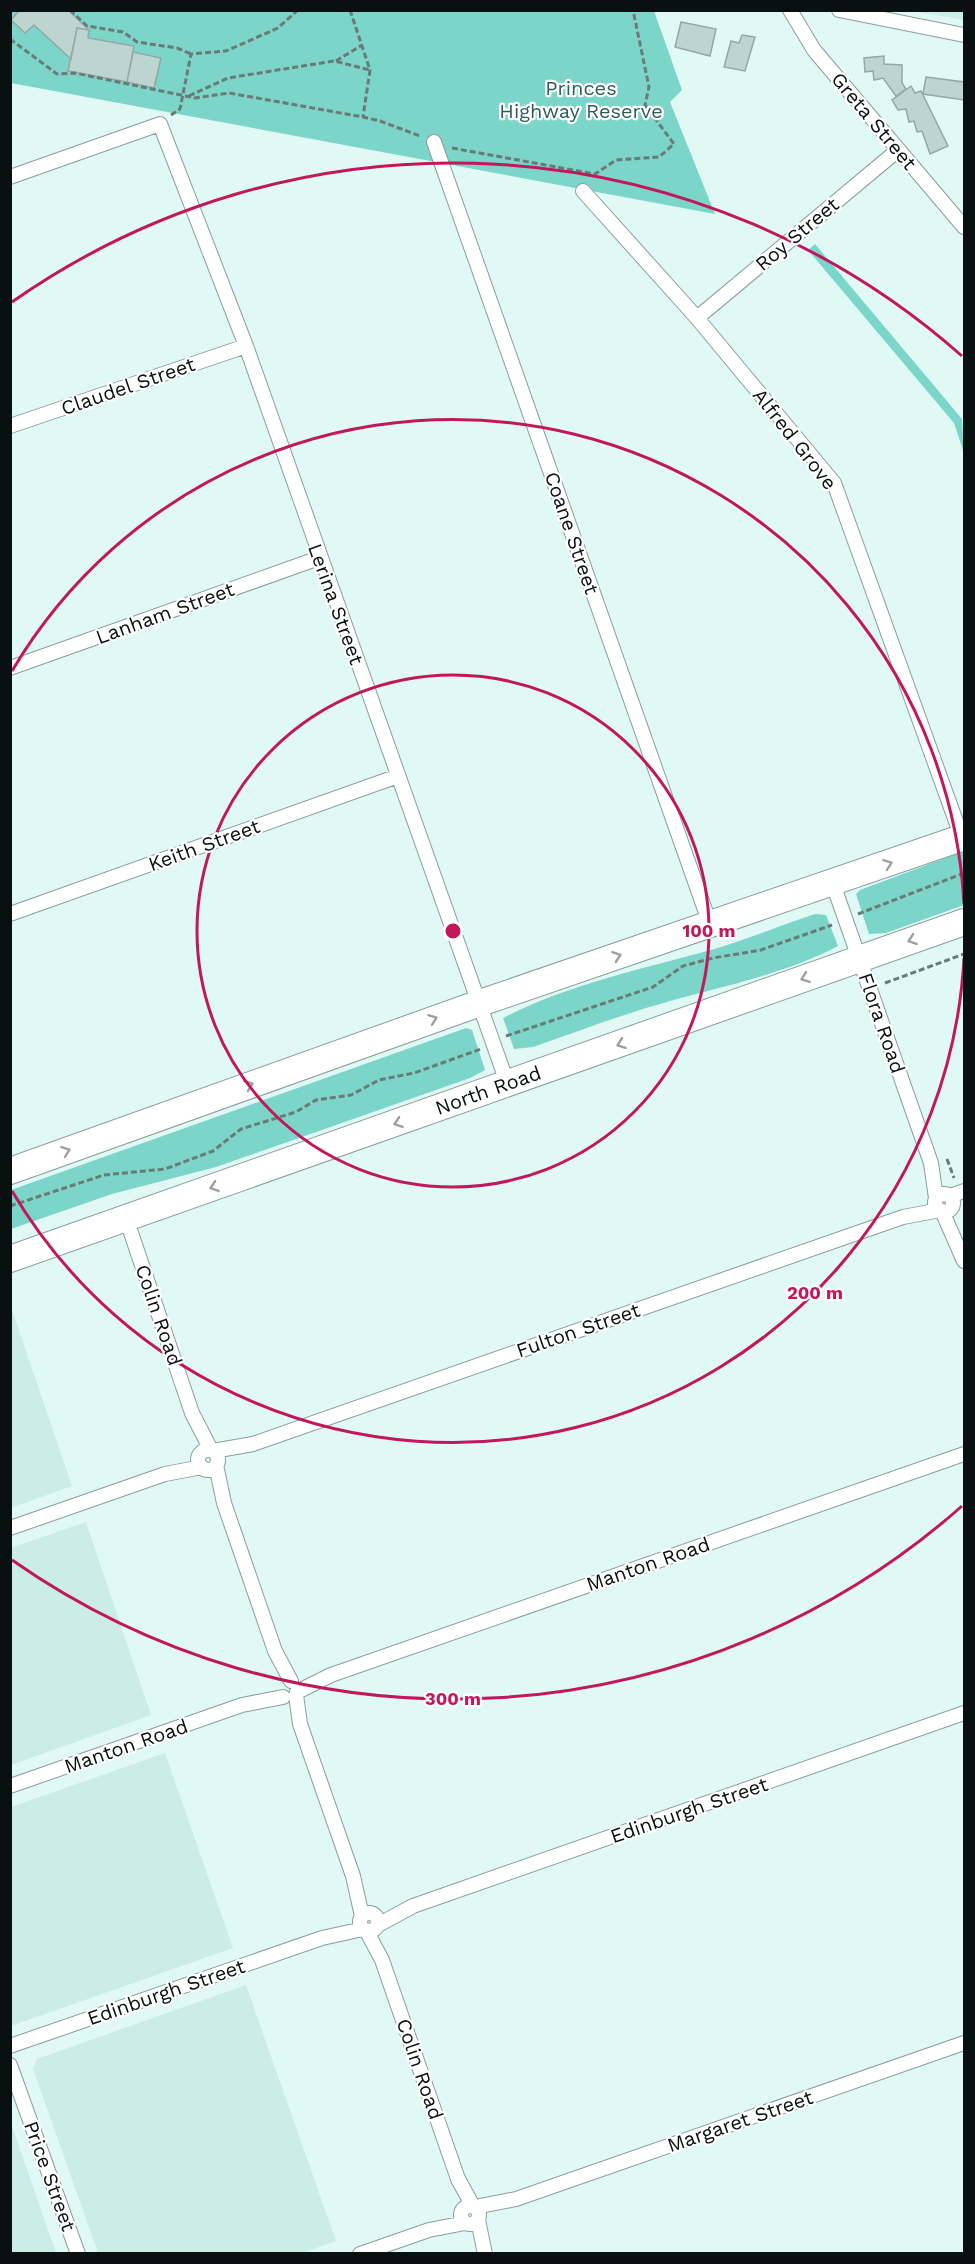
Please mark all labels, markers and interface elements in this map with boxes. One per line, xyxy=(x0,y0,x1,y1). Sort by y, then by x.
street label: Greta Street xyxy=(826,67,922,175)
park label: Princes Highway Reserve xyxy=(499,76,663,123)
street label: Roy Street xyxy=(750,192,844,276)
street label: Claudel Street xyxy=(58,352,199,420)
street label: Alfred Grove xyxy=(748,383,842,495)
street label: Coane Street xyxy=(540,469,604,598)
street label: Lerina Street xyxy=(303,540,369,668)
street label: Lanham Street xyxy=(93,577,238,649)
street label: Keith Street xyxy=(145,814,264,876)
one-way arrow xyxy=(882,859,893,872)
text: 100 m xyxy=(682,920,736,941)
centre of rings xyxy=(443,921,463,941)
one-way arrow xyxy=(907,933,918,946)
one-way arrow xyxy=(611,951,622,963)
street label: Flora Road xyxy=(854,970,910,1076)
one-way arrow xyxy=(800,971,811,984)
one-way arrow xyxy=(427,1014,437,1027)
one-way arrow xyxy=(616,1037,627,1050)
street label: North Road xyxy=(432,1060,544,1120)
one-way arrow xyxy=(243,1080,254,1093)
one-way arrow xyxy=(393,1116,404,1129)
one-way arrow xyxy=(60,1146,70,1159)
one-way arrow xyxy=(209,1180,220,1193)
street label: Colin Road xyxy=(131,1261,187,1369)
text: 200 m xyxy=(787,1282,843,1303)
street label: Fulton Street xyxy=(513,1297,644,1362)
street label: Manton Road xyxy=(583,1532,713,1596)
text: 300 m xyxy=(425,1688,481,1709)
street label: Manton Road xyxy=(61,1714,191,1778)
street label: Edinburgh Street xyxy=(607,1772,772,1848)
street label: Edinburgh Street xyxy=(84,1954,249,2030)
street label: Colin Road xyxy=(392,2015,448,2123)
street label: Margaret Street xyxy=(664,2085,817,2157)
street label: Price Street xyxy=(19,2118,81,2235)

